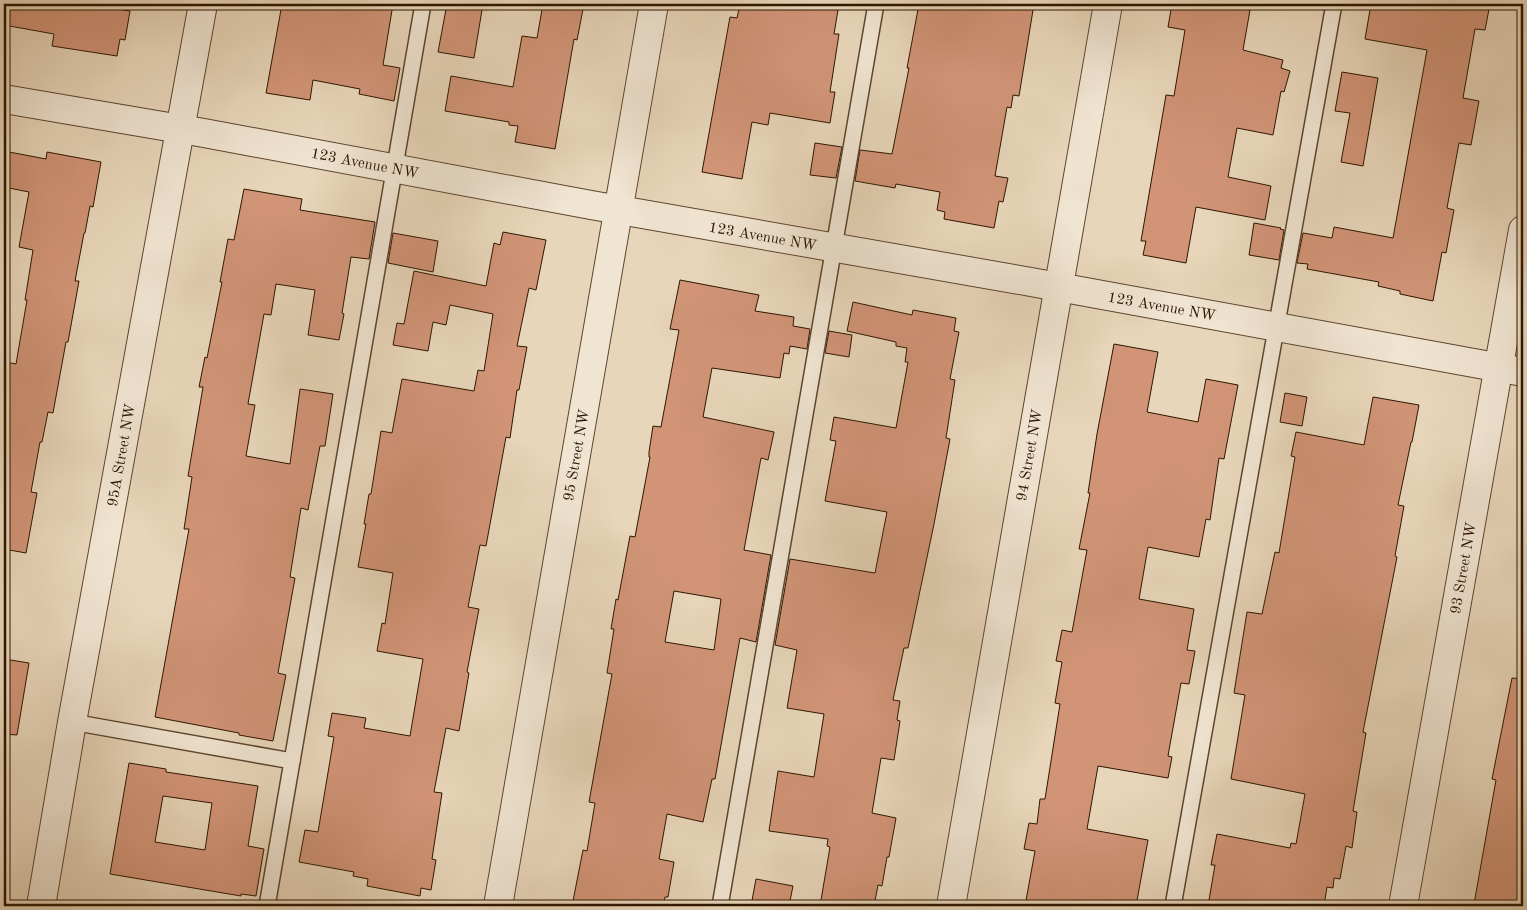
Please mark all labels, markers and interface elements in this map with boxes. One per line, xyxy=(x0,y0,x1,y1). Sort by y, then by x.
street label: 123 Avenue NW xyxy=(309,147,420,182)
street label: 123 Avenue NW xyxy=(707,221,818,254)
street label: 123 Avenue NW xyxy=(1106,291,1217,324)
street label: 95A Street NW xyxy=(106,402,139,508)
street label: 95 Street NW xyxy=(562,408,593,502)
street label: 94 Street NW xyxy=(1015,408,1046,502)
street label: 93 Street NW xyxy=(1449,521,1480,615)

